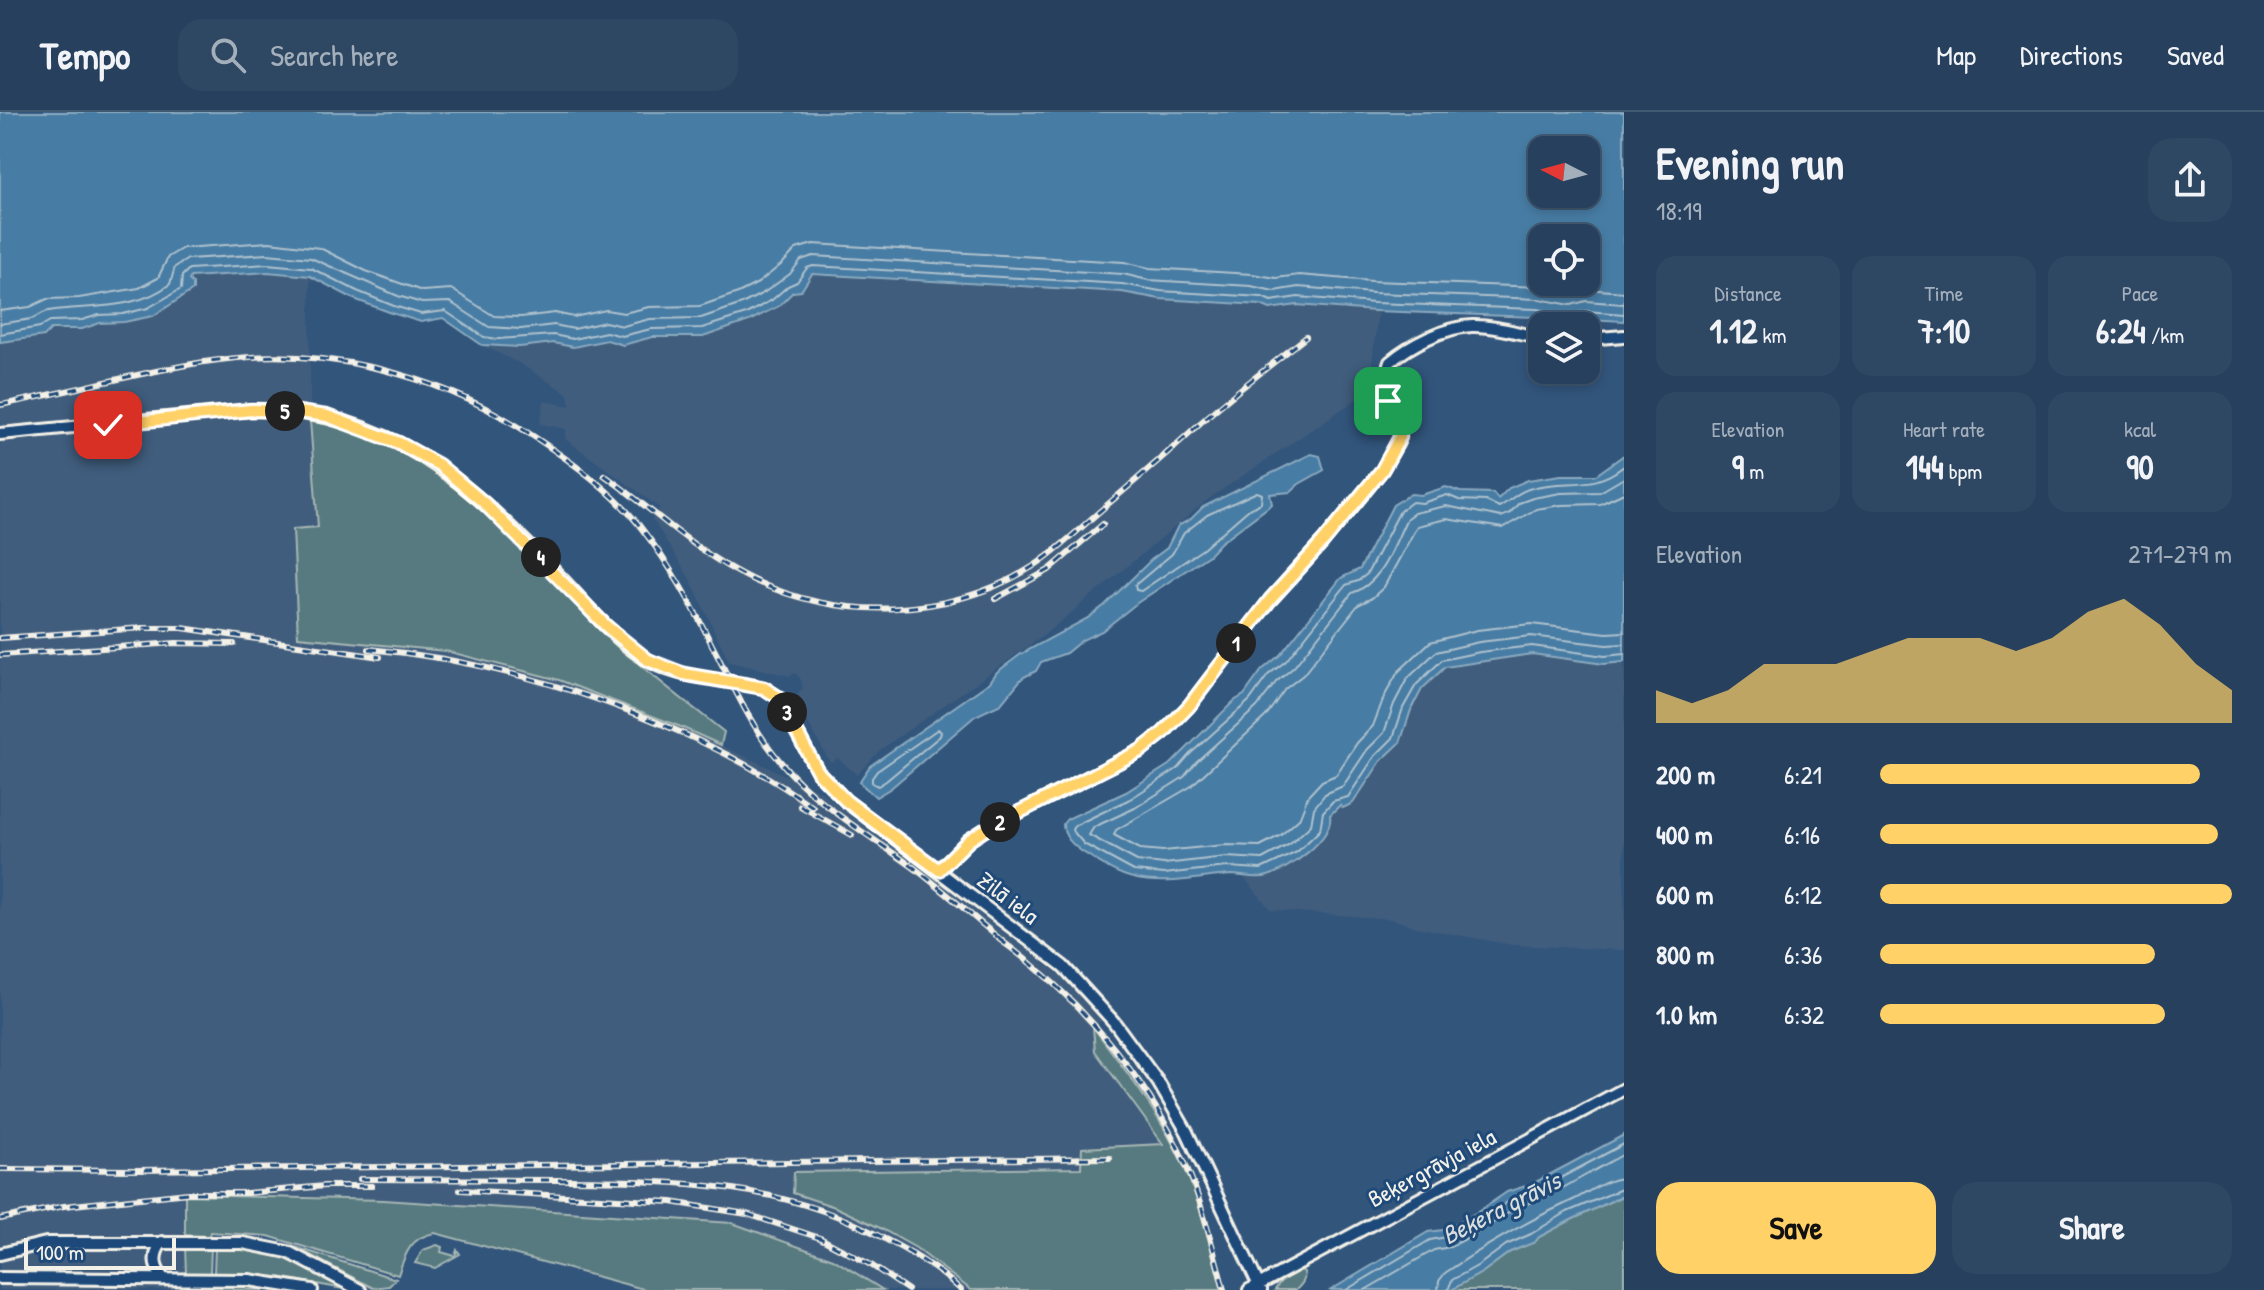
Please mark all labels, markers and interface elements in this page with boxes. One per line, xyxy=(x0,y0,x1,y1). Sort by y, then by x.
search box xyxy=(178,19,738,91)
text: Tempo xyxy=(40,29,130,81)
icon: search xyxy=(206,33,250,77)
text: Search here xyxy=(270,35,399,75)
text: Map xyxy=(1936,36,1976,74)
text: Directions xyxy=(2020,36,2123,74)
text: Saved xyxy=(2167,36,2224,74)
text: Evening run xyxy=(1656,133,1844,193)
north arrow xyxy=(1528,136,1600,208)
map controls xyxy=(1528,136,1600,384)
button: share xyxy=(2148,138,2232,222)
text: 18:19 xyxy=(1656,193,1702,228)
button: locate xyxy=(1528,224,1600,296)
text: Distance xyxy=(1714,278,1782,308)
text: Time xyxy=(1925,278,1963,308)
text: Pace xyxy=(2122,278,2158,308)
text: 1.12 xyxy=(1709,308,1757,354)
text: 7:10 xyxy=(1918,308,1970,354)
text: 6:24 xyxy=(2096,308,2146,354)
button: layers xyxy=(1528,312,1600,384)
text: km xyxy=(1757,320,1787,350)
text: /km xyxy=(2146,320,2184,350)
pin xyxy=(1354,367,1422,435)
icon: arrive xyxy=(1366,379,1410,423)
pin xyxy=(74,391,142,459)
pin: 5 xyxy=(265,391,305,431)
text: 5 xyxy=(280,396,290,426)
icon: check xyxy=(86,403,130,447)
text: Elevation xyxy=(1711,414,1785,444)
text: Heart rate xyxy=(1903,414,1985,444)
text: kcal xyxy=(2124,414,2156,444)
text: 9 xyxy=(1732,444,1744,490)
text: 144 xyxy=(1906,444,1944,490)
text: 90 xyxy=(2126,444,2154,490)
text: m xyxy=(1744,456,1764,486)
text: bpm xyxy=(1944,456,1982,486)
text: Elevation xyxy=(1656,536,1742,571)
text: 271–279 m xyxy=(2128,536,2232,571)
pin: 4 xyxy=(521,537,561,577)
text: 4 xyxy=(537,542,545,572)
pin: 1 xyxy=(1216,623,1256,663)
text: 1 xyxy=(1232,628,1240,658)
pin: 3 xyxy=(767,692,807,732)
text: 3 xyxy=(782,697,792,727)
text: 200 m xyxy=(1656,757,1715,792)
text: 6:21 xyxy=(1784,757,1822,792)
pin: 2 xyxy=(980,802,1020,842)
text: 2 xyxy=(995,807,1005,837)
text: 400 m xyxy=(1656,817,1713,852)
text: 6:16 xyxy=(1784,817,1820,852)
street label: Zilā iela xyxy=(971,863,1046,931)
text: 600 m xyxy=(1656,877,1713,912)
text: 6:12 xyxy=(1784,877,1822,912)
text: 800 m xyxy=(1656,937,1714,972)
text: 6:36 xyxy=(1784,937,1822,972)
text: 1.0 km xyxy=(1656,997,1717,1032)
text: 6:32 xyxy=(1784,997,1824,1032)
street label: Beķergrāvja iela xyxy=(1362,1120,1501,1214)
water label: Beķera grāvis xyxy=(1435,1162,1568,1253)
button: Save xyxy=(1656,1182,1936,1274)
button: Share xyxy=(1952,1182,2232,1274)
scale bar xyxy=(24,1234,176,1270)
text: 100 m xyxy=(36,1237,84,1267)

